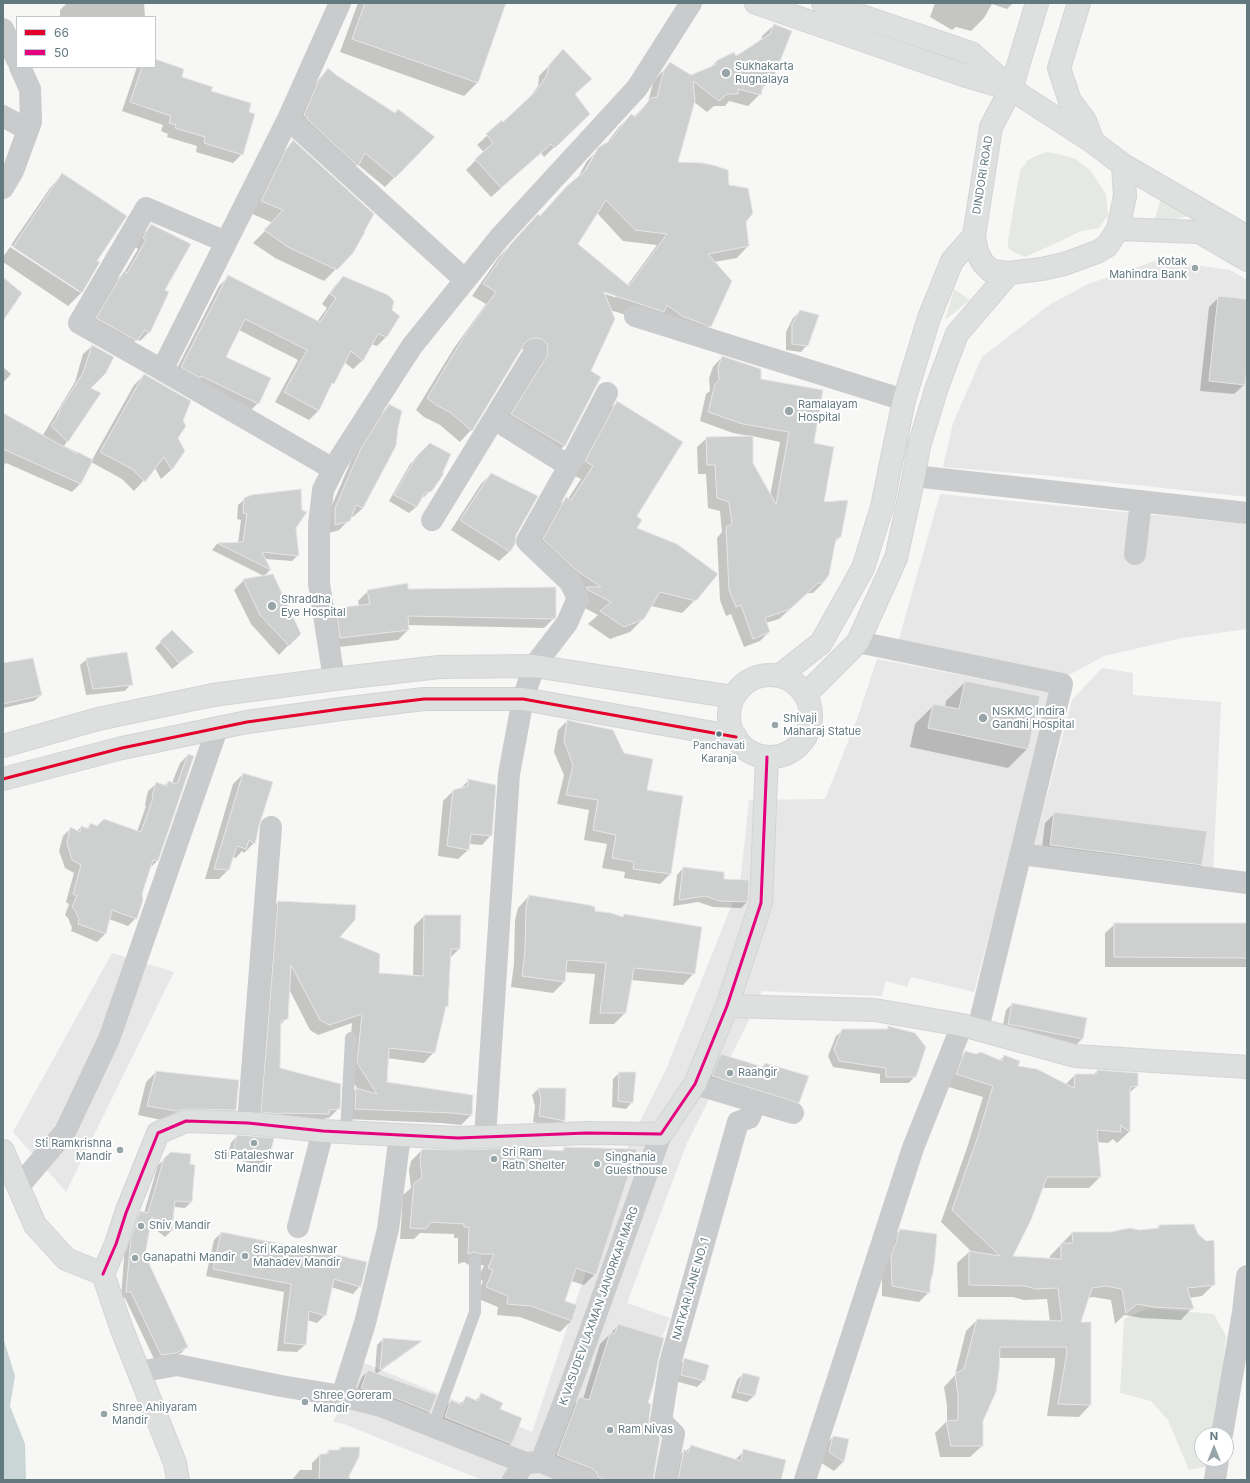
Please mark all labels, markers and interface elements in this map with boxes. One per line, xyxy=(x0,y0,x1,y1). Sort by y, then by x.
legend xyxy=(16,16,156,68)
text: 66 xyxy=(54,25,69,40)
text: 50 xyxy=(54,45,69,60)
place label: Sukhakarta Rugnalaya xyxy=(735,60,794,86)
marker: Sukhakarta Rugnalaya xyxy=(720,67,732,79)
street label: DINDORI ROAD xyxy=(970,135,996,215)
place label: Kotak Mahindra Bank xyxy=(1109,255,1187,281)
marker: Kotak Mahindra Bank xyxy=(1190,263,1200,273)
place label: Ramalayam Hospital xyxy=(798,398,858,424)
marker: Ramalayam Hospital xyxy=(783,405,795,417)
place label: Shraddha Eye Hospital xyxy=(281,593,346,619)
marker: Shraddha Eye Hospital xyxy=(266,600,278,612)
place label: NSKMC Indira Gandhi Hospital xyxy=(992,705,1074,731)
place label: Shivaji Maharaj Statue xyxy=(783,712,861,738)
marker: NSKMC Indira Gandhi Hospital xyxy=(977,712,989,724)
marker: Shivaji Maharaj Statue xyxy=(770,720,780,730)
marker: Panchavati Karanja xyxy=(714,729,724,739)
place label: Panchavati Karanja xyxy=(693,740,745,764)
place label: Raahgir xyxy=(738,1066,777,1080)
marker: Raahgir xyxy=(725,1068,735,1078)
place label: Sti Ramkrishna Mandir xyxy=(35,1137,112,1163)
marker: Sti Pataleshwar Mandir xyxy=(249,1138,259,1148)
marker: Sti Ramkrishna Mandir xyxy=(115,1145,125,1155)
place label: Sri Ram Rath Shelter xyxy=(502,1146,565,1172)
place label: Sti Pataleshwar Mandir xyxy=(214,1149,294,1175)
place label: Singhania Guesthouse xyxy=(605,1151,667,1177)
marker: Sri Ram Rath Shelter xyxy=(489,1154,499,1164)
marker: Singhania Guesthouse xyxy=(592,1159,602,1169)
street label: K VASUDEV LAXMAN JANORKAR MARG xyxy=(557,1205,641,1407)
place label: Shiv Mandir xyxy=(149,1219,211,1233)
marker: Shiv Mandir xyxy=(136,1221,146,1231)
street label: NATKAR LANE NO. 1 xyxy=(670,1236,712,1342)
place label: Sri Kapaleshwar Mahadev Mandir xyxy=(253,1243,340,1269)
place label: Ganapathi Mandir xyxy=(143,1251,235,1265)
marker: Sri Kapaleshwar Mahadev Mandir xyxy=(240,1251,250,1261)
marker: Ganapathi Mandir xyxy=(130,1253,140,1263)
place label: Shree Goreram Mandir xyxy=(313,1389,392,1415)
marker: Shree Goreram Mandir xyxy=(300,1397,310,1407)
place label: Shree Ahilyaram Mandir xyxy=(112,1401,197,1427)
marker: Shree Ahilyaram Mandir xyxy=(99,1409,109,1419)
place label: Ram Nivas xyxy=(618,1423,673,1437)
marker: Ram Nivas xyxy=(605,1425,615,1435)
north arrow xyxy=(1194,1427,1234,1467)
text: N xyxy=(1210,1429,1218,1443)

